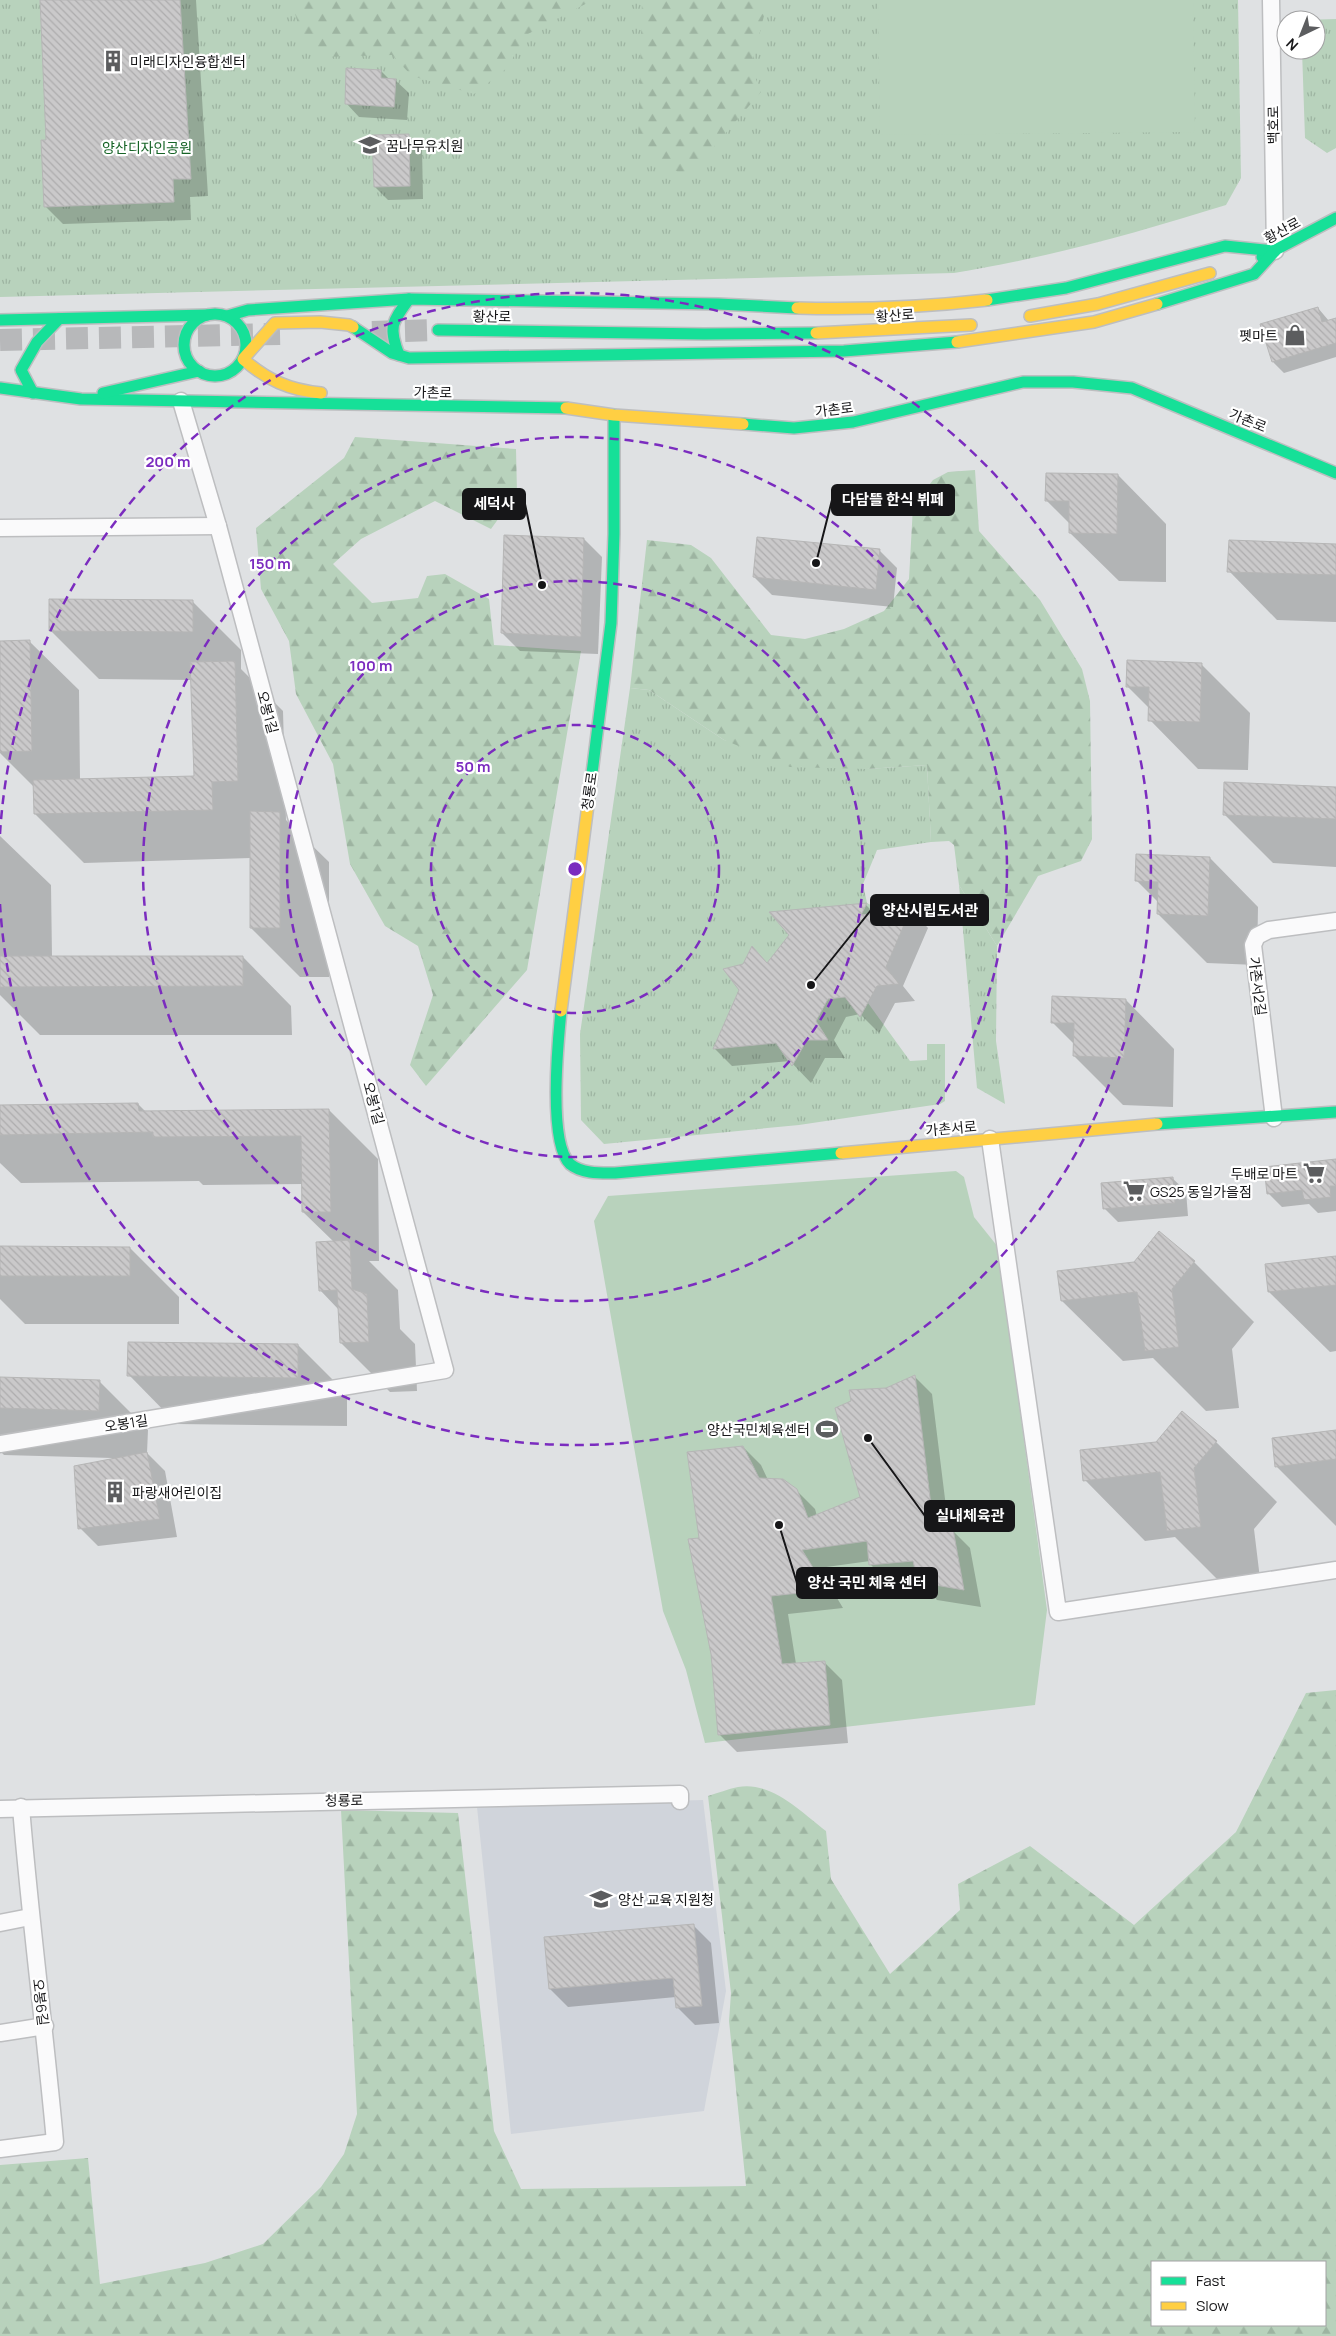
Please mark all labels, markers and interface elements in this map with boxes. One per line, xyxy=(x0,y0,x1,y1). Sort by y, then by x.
north arrow xyxy=(1276,10,1326,60)
text: N xyxy=(1282,34,1302,55)
building icon: 미래디자인융합센터 xyxy=(100,48,126,74)
place label: 미래디자인융합센터 xyxy=(130,52,246,71)
street label: 백호로 xyxy=(1263,105,1283,144)
school or university icon: 꿈나무유치원 xyxy=(357,132,383,158)
place label: 꿈나무유치원 xyxy=(386,136,463,155)
park label: 양산디자인공원 xyxy=(102,138,192,157)
street label: 황산로 xyxy=(1260,212,1304,247)
street label: 황산로 xyxy=(875,304,915,326)
street label: 황산로 xyxy=(473,306,512,326)
shop icon: 펫마트 xyxy=(1282,322,1308,348)
place label: 펫마트 xyxy=(1239,326,1278,345)
street label: 가촌로 xyxy=(414,382,453,402)
street label: 가촌로 xyxy=(814,397,854,421)
street label: 가촌로 xyxy=(1227,404,1270,436)
text: 200 m xyxy=(145,451,191,472)
callout: 다담뜰 한식 뷔페 xyxy=(832,485,954,515)
callout: 세덕사 xyxy=(463,489,525,519)
text: 다담뜰 한식 뷔페 xyxy=(842,489,944,510)
text: 세덕사 xyxy=(473,493,515,514)
text: 150 m xyxy=(249,553,291,574)
text: 100 m xyxy=(350,655,392,676)
street label: 오봉1길 xyxy=(253,688,283,736)
text: 50 m xyxy=(455,756,491,777)
street label: 청룡로 xyxy=(577,770,601,811)
centre of rings xyxy=(566,860,584,878)
callout: 양산시립도서관 xyxy=(871,895,988,925)
text: 양산시립도서관 xyxy=(882,900,978,921)
street label: 가촌서2길 xyxy=(1245,955,1271,1017)
street label: 오봉1길 xyxy=(359,1079,389,1127)
street label: 가촌서로 xyxy=(925,1116,978,1140)
supermarket icon: 두배로 마트 xyxy=(1301,1160,1327,1186)
place label: 두배로 마트 xyxy=(1231,1164,1298,1183)
supermarket icon: GS25 동일가을점 xyxy=(1121,1178,1147,1204)
place label: GS25 동일가을점 xyxy=(1150,1182,1252,1201)
street label: 오봉1길 xyxy=(103,1410,149,1436)
sports icon: 양산국민체육센터 xyxy=(814,1416,840,1442)
place label: 양산국민체육센터 xyxy=(707,1420,810,1439)
building icon: 파랑새어린이집 xyxy=(102,1479,128,1505)
place label: 파랑새어린이집 xyxy=(132,1483,222,1502)
callout: 실내체육관 xyxy=(925,1501,1014,1531)
text: 실내체육관 xyxy=(935,1505,1005,1526)
callout: 양산 국민 체육 센터 xyxy=(797,1568,937,1598)
text: 양산 국민 체육 센터 xyxy=(807,1572,927,1593)
street label: 청룡로 xyxy=(325,1790,364,1810)
school or university icon: 양산 교육 지원청 xyxy=(588,1886,614,1912)
place label: 양산 교육 지원청 xyxy=(618,1890,714,1909)
street label: 오봉6길 xyxy=(29,1977,53,2027)
legend xyxy=(1151,2261,1326,2326)
text: Fast xyxy=(1196,2270,1225,2291)
text: Slow xyxy=(1196,2295,1229,2316)

